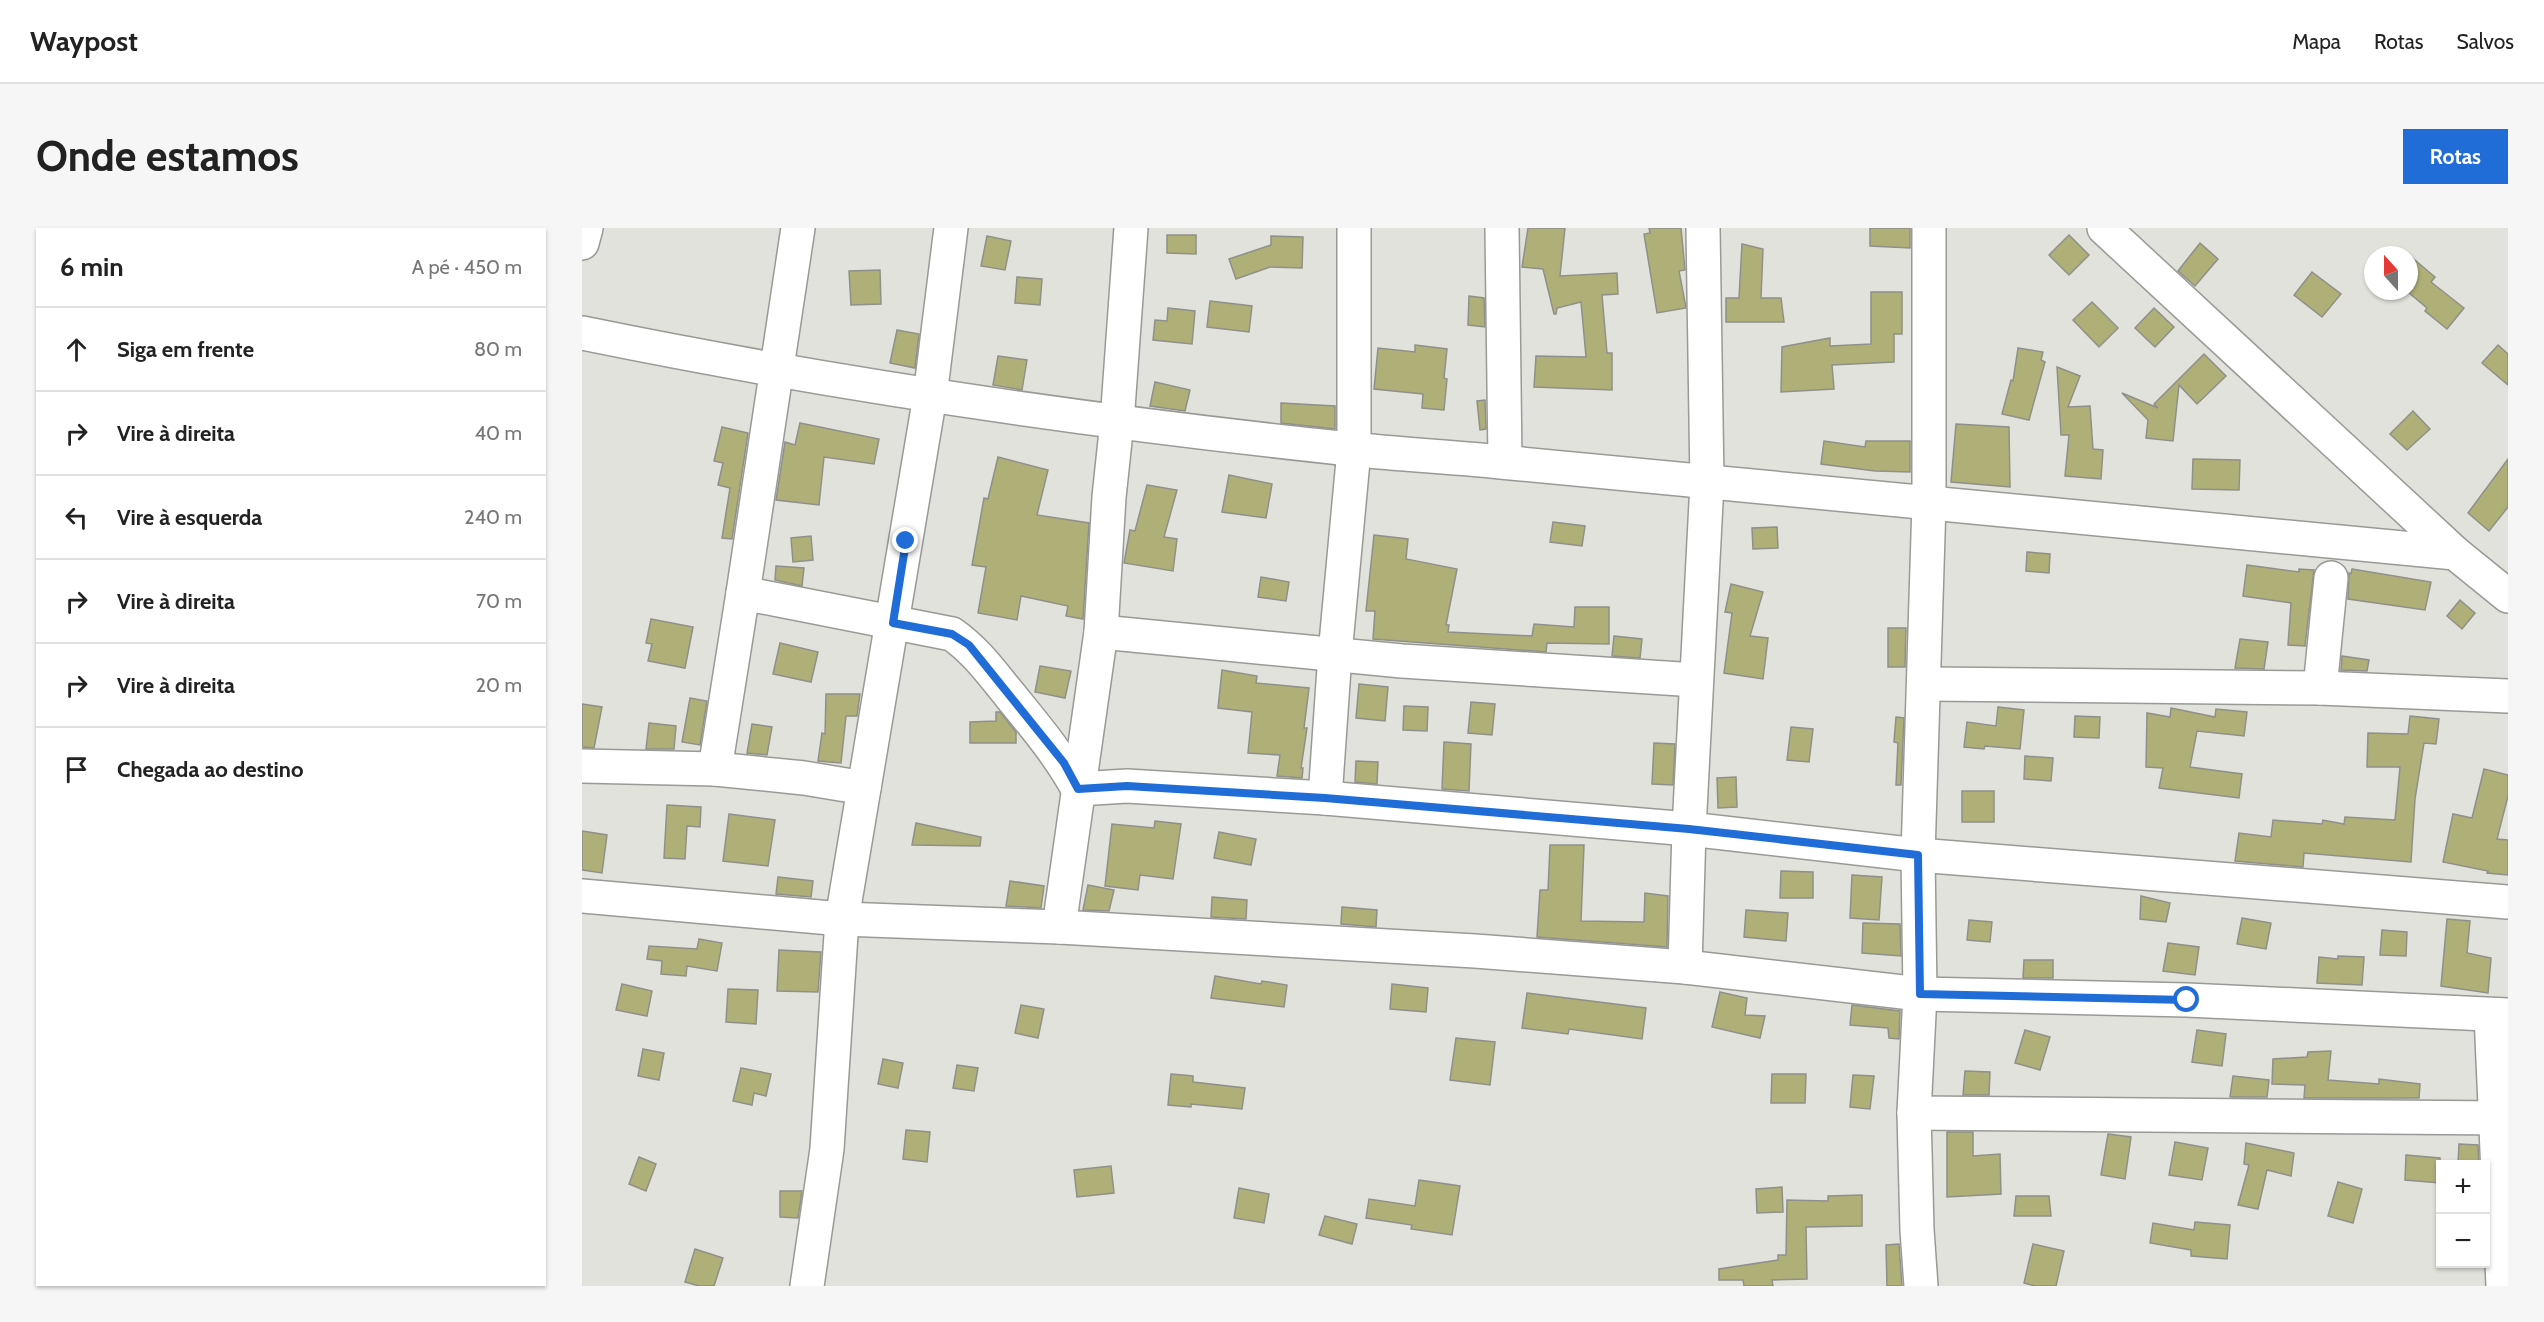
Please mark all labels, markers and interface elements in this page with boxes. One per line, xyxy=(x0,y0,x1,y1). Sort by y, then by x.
text: Waypost xyxy=(30,24,138,58)
text: Mapa xyxy=(2292,29,2341,54)
text: Rotas xyxy=(2374,29,2423,54)
text: Salvos xyxy=(2456,29,2514,54)
button: Rotas xyxy=(2403,129,2508,184)
text: Onde estamos xyxy=(36,130,299,182)
north arrow xyxy=(2364,246,2418,300)
text: 6 min xyxy=(60,251,124,283)
text: A pé · 450 m xyxy=(412,255,522,279)
icon: ahead xyxy=(60,333,93,366)
text: Siga em frente xyxy=(117,336,254,363)
text: 80 m xyxy=(474,337,522,361)
icon: right xyxy=(60,417,93,450)
text: Vire à direita xyxy=(117,420,235,447)
text: 40 m xyxy=(474,421,522,445)
icon: left xyxy=(60,501,93,534)
text: Vire à esquerda xyxy=(117,504,262,531)
text: 240 m xyxy=(464,505,522,529)
route end xyxy=(892,527,918,553)
icon: right xyxy=(60,585,93,618)
text: Vire à direita xyxy=(117,588,235,615)
text: 70 m xyxy=(476,589,522,613)
icon: right xyxy=(60,669,93,702)
text: Vire à direita xyxy=(117,672,235,699)
text: 20 m xyxy=(476,673,522,697)
icon: arrive xyxy=(60,753,93,786)
text: Chegada ao destino xyxy=(117,756,303,783)
route start xyxy=(2173,986,2199,1012)
map controls xyxy=(2436,1160,2490,1268)
button: + xyxy=(2436,1160,2490,1214)
button: − xyxy=(2436,1214,2490,1268)

